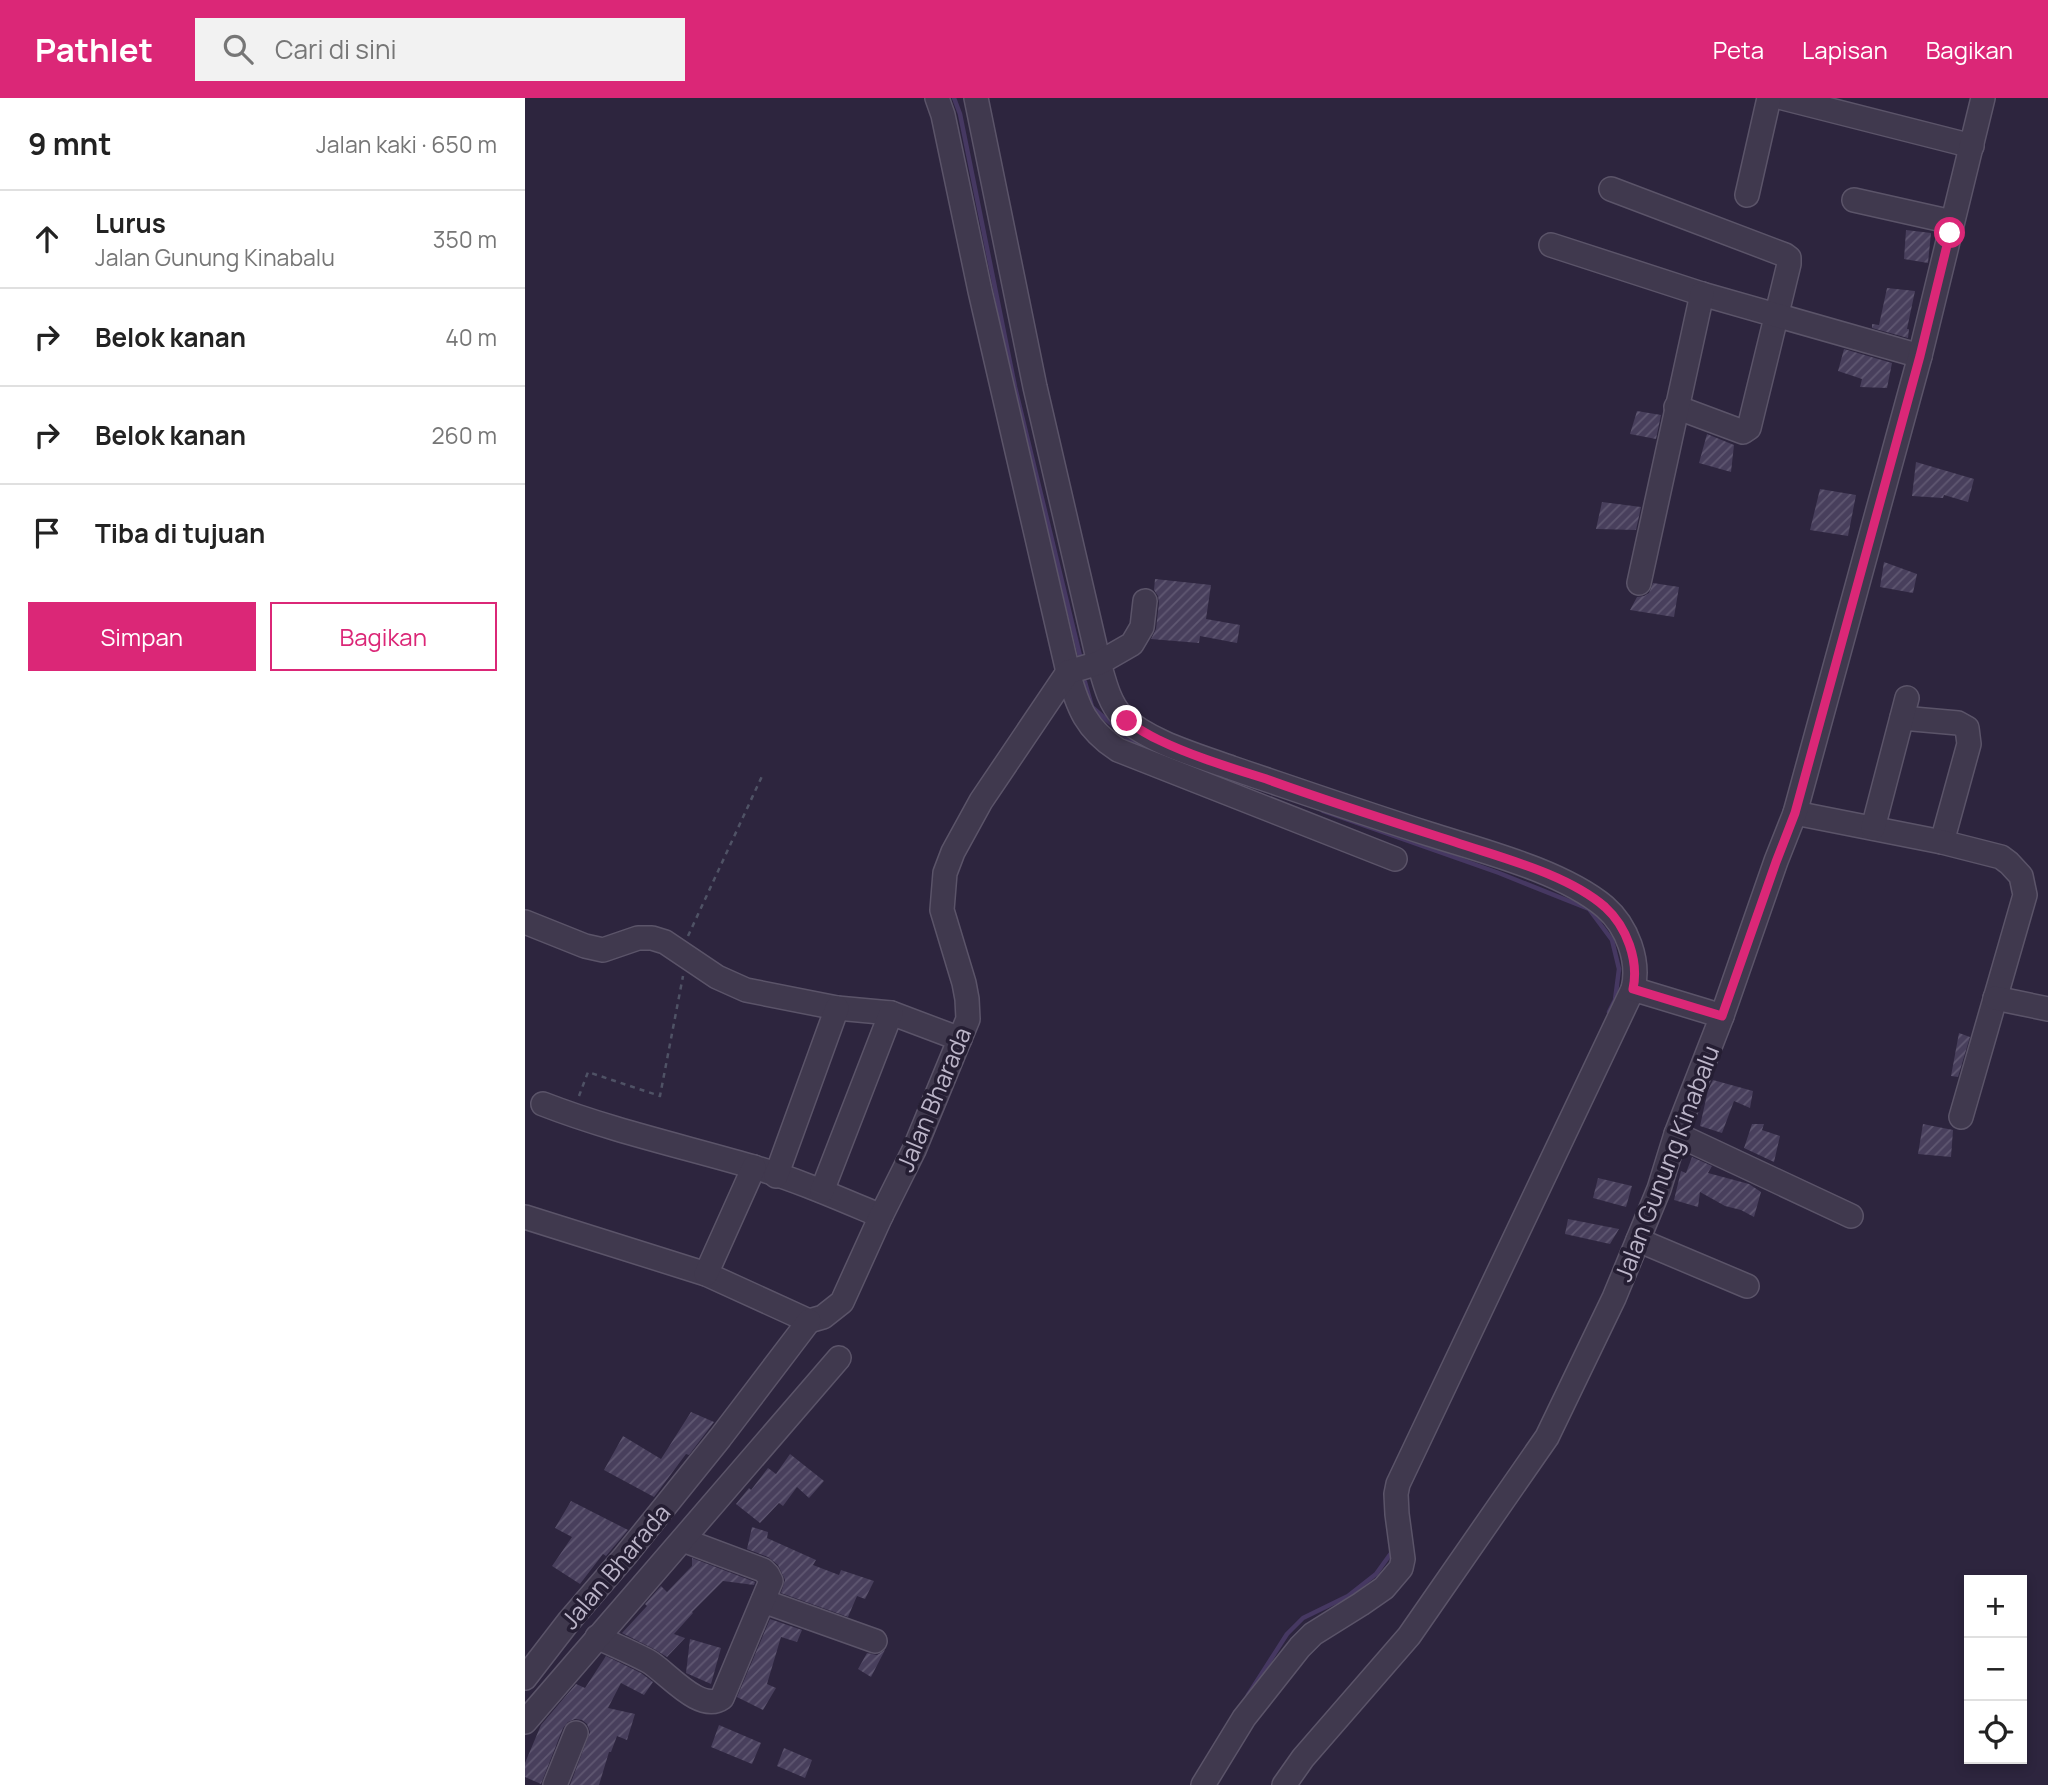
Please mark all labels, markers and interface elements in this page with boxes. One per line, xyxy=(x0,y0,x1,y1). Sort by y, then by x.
search box xyxy=(195,18,685,81)
text: Pathlet xyxy=(35,27,153,72)
icon: search xyxy=(219,30,257,68)
text: Cari di sini xyxy=(275,31,397,67)
text: Peta xyxy=(1713,33,1764,66)
text: Lapisan xyxy=(1802,33,1888,66)
text: Bagikan xyxy=(1926,33,2013,66)
text: 9 mnt xyxy=(28,123,111,164)
text: Jalan kaki · 650 m xyxy=(316,128,497,160)
text: Lurus xyxy=(95,205,166,241)
route start xyxy=(1934,217,1965,248)
icon: ahead xyxy=(28,220,66,258)
text: 350 m xyxy=(433,223,497,255)
text: Jalan Gunung Kinabalu xyxy=(95,241,335,273)
icon: right xyxy=(28,318,66,356)
text: Belok kanan xyxy=(95,319,246,355)
text: 40 m xyxy=(445,321,497,353)
icon: right xyxy=(28,416,66,454)
text: Belok kanan xyxy=(95,417,246,453)
text: 260 m xyxy=(431,419,497,451)
icon: arrive xyxy=(28,514,66,552)
text: Tiba di tujuan xyxy=(95,515,265,551)
button: Simpan xyxy=(28,602,256,671)
button: Bagikan xyxy=(270,602,497,671)
route end xyxy=(1111,705,1142,736)
street label: Jalan Bharada xyxy=(888,1022,978,1176)
street label: Jalan Gunung Kinabalu xyxy=(1606,1040,1726,1286)
street label: Jalan Bharada xyxy=(553,1496,677,1636)
map controls xyxy=(1964,1575,2027,1764)
button: + xyxy=(1964,1575,2027,1638)
button: − xyxy=(1964,1638,2027,1701)
button: locate xyxy=(1964,1701,2027,1764)

